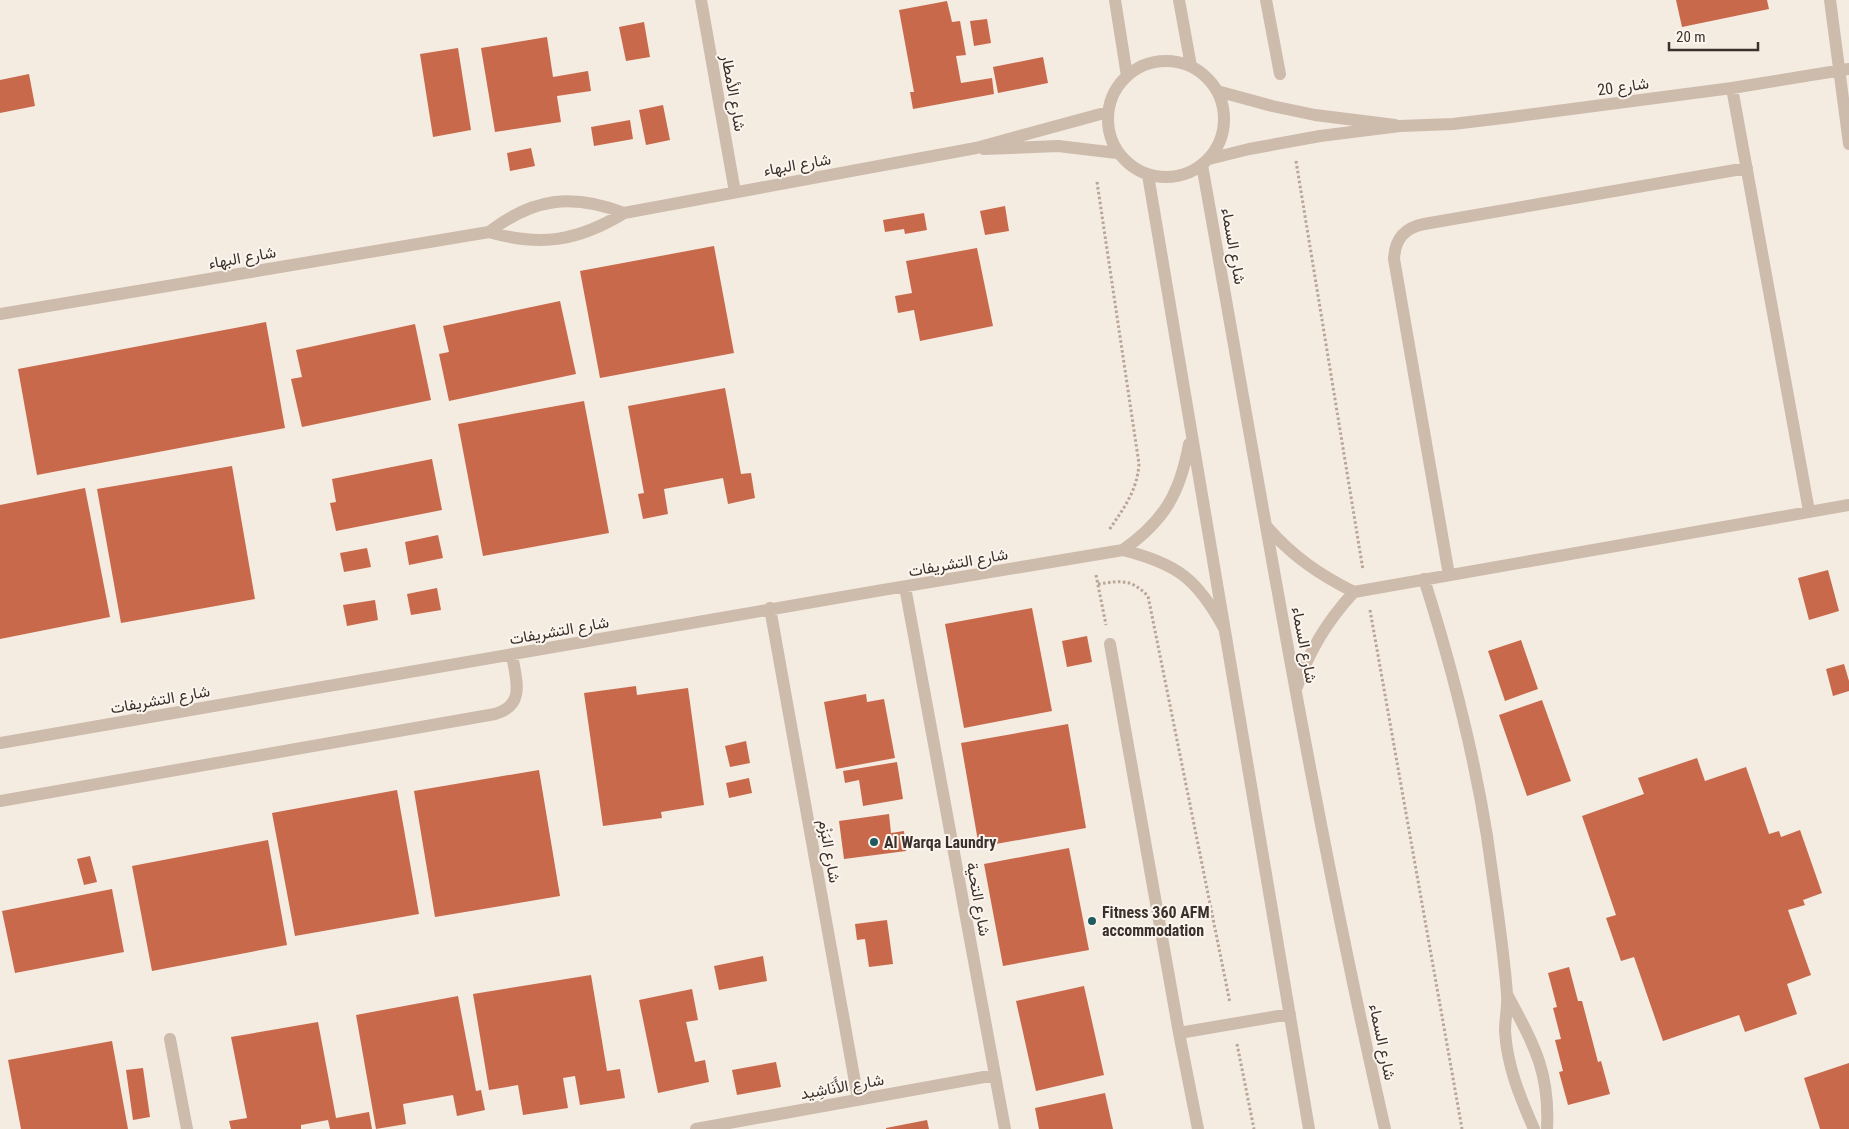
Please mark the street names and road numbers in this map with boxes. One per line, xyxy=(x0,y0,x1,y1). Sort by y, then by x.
street label: شارع الأمطار xyxy=(715,52,750,133)
street label: شارع 20 xyxy=(1596,73,1650,101)
street label: شارع البهاء xyxy=(762,149,833,182)
street label: شارع السماء xyxy=(1215,206,1250,286)
street label: شارع البهاء xyxy=(207,242,278,275)
street label: شارع التشريفات xyxy=(907,544,1010,583)
street label: شارع السماء xyxy=(1286,605,1321,685)
street label: شارع التشريفات xyxy=(508,612,611,651)
street label: شارع التشريفات xyxy=(109,681,212,720)
street label: شارع البَزْم xyxy=(813,818,844,885)
street label: شارع التحية xyxy=(961,861,994,938)
street label: شارع السماء xyxy=(1363,1002,1400,1082)
street label: شارع الأَنَاشِيد xyxy=(798,1067,886,1105)

